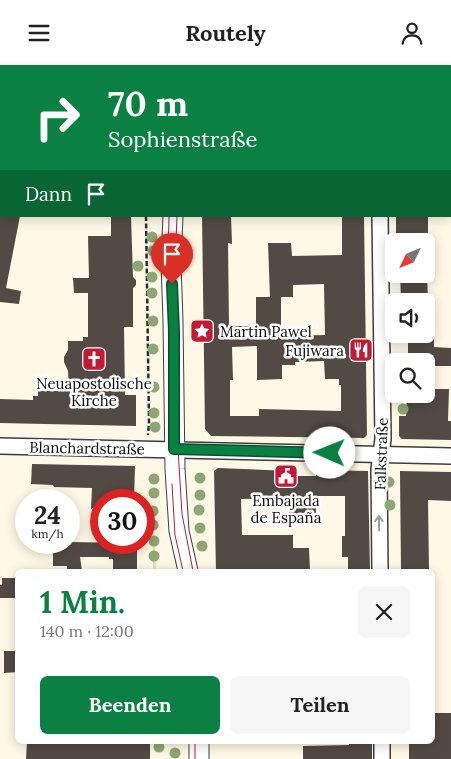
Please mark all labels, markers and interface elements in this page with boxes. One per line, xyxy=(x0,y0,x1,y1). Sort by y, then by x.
icon: menu xyxy=(25,19,53,47)
text: Routely xyxy=(185,19,266,47)
icon: person xyxy=(398,19,426,47)
text: 70 m xyxy=(108,81,188,126)
icon: right xyxy=(25,85,90,150)
text: Sophienstraße xyxy=(108,125,257,153)
icon: arrive xyxy=(82,180,110,208)
text: Dann xyxy=(25,182,72,206)
pin xyxy=(151,233,193,284)
north arrow xyxy=(385,233,435,283)
map controls xyxy=(385,233,435,403)
icon: arrive xyxy=(158,240,186,268)
button: sound xyxy=(385,293,435,343)
place icon: Martin Pawel xyxy=(189,318,215,344)
place label: Martin Pawel xyxy=(220,322,312,341)
restaurant icon: Fujiwara xyxy=(348,337,374,363)
place label: Fujiwara xyxy=(285,341,344,360)
church icon: Neuapostolische Kirche xyxy=(81,346,107,372)
button: search xyxy=(385,353,435,403)
place label: Neuapostolische Kirche xyxy=(36,374,152,410)
street label: Falkstraße xyxy=(370,417,392,491)
position arrow xyxy=(303,426,355,478)
street label: Blanchardstraße xyxy=(29,437,145,459)
public building icon: Embajada de España xyxy=(273,463,299,489)
speed limit sign: 30 xyxy=(90,489,155,554)
place label: Embajada de España xyxy=(251,491,322,527)
text: 24 xyxy=(34,499,61,531)
one-way arrow xyxy=(375,515,384,531)
text: km/h xyxy=(31,526,64,541)
text: 1 Min. xyxy=(40,583,125,621)
button: close xyxy=(358,586,410,638)
text: 140 m · 12:00 xyxy=(40,621,134,641)
button: Beenden xyxy=(40,676,220,734)
button: Teilen xyxy=(230,676,410,734)

